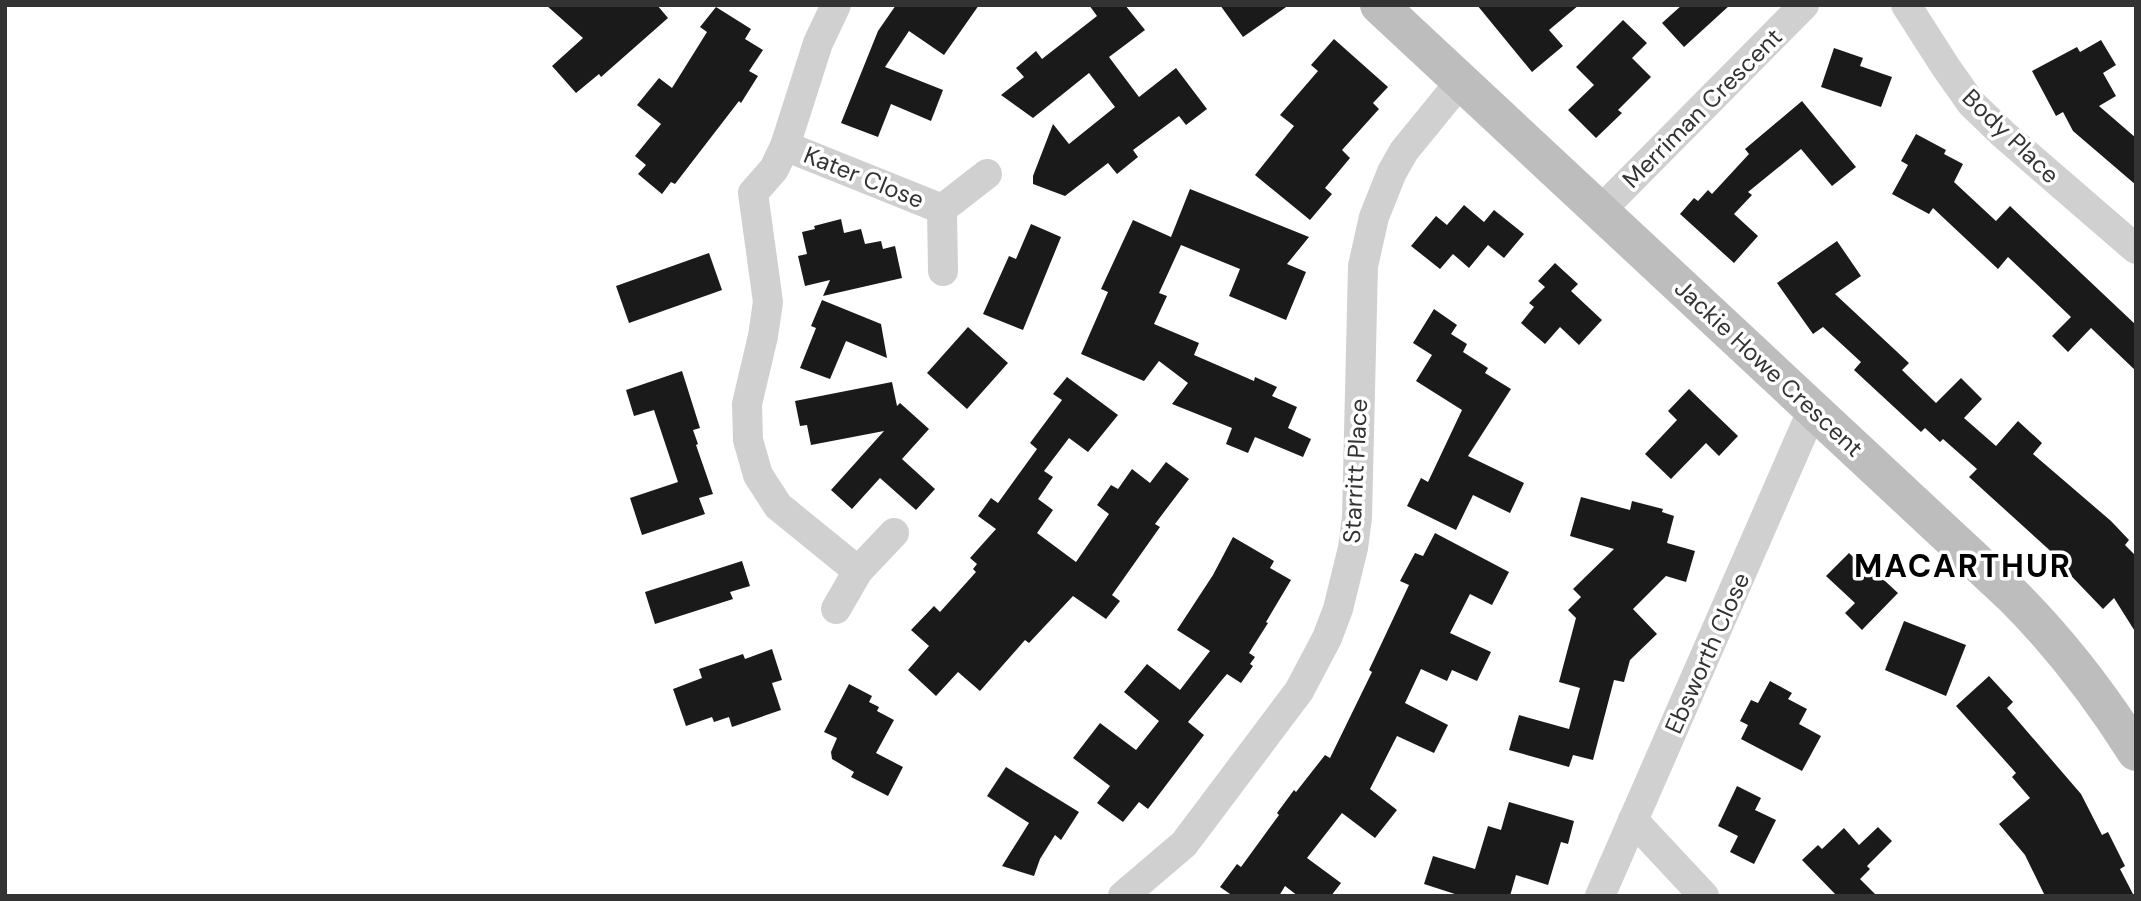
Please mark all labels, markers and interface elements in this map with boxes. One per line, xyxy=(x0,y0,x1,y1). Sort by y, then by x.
street label: Merriman Crescent xyxy=(1615,21,1789,195)
street label: Body Place xyxy=(1956,82,2066,190)
street label: Kater Close xyxy=(799,139,929,215)
street label: Jackie Howe Crescent xyxy=(1668,273,1870,463)
street label: Starritt Place xyxy=(1336,398,1374,544)
district label: MACARTHUR xyxy=(1854,545,2072,587)
street label: Ebsworth Close xyxy=(1658,568,1756,738)

